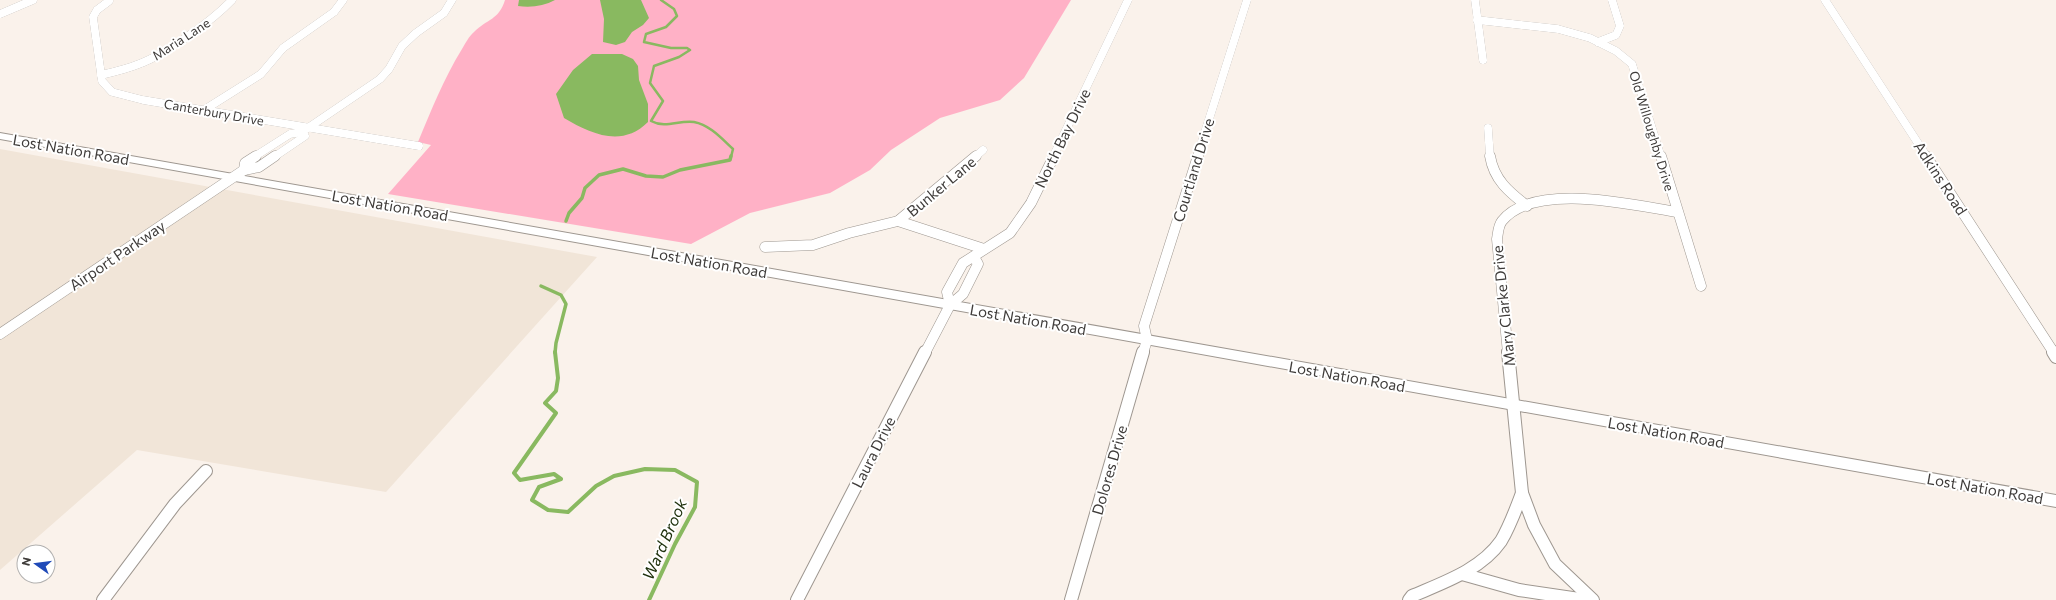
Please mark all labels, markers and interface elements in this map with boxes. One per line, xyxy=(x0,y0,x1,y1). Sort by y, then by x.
street label: Maria Lane xyxy=(149,14,213,64)
street label: Old Willoughby Drive xyxy=(1626,69,1678,193)
street label: North Bay Drive xyxy=(1030,85,1094,191)
street label: Canterbury Drive xyxy=(163,95,265,129)
street label: Courtland Drive xyxy=(1169,116,1217,224)
street label: Lost Nation Road xyxy=(11,130,131,168)
street label: Adkins Road xyxy=(1911,138,1971,218)
street label: Bunker Lane xyxy=(903,152,979,220)
street label: Lost Nation Road xyxy=(330,186,450,224)
street label: Airport Parkway xyxy=(66,216,169,294)
street label: Lost Nation Road xyxy=(649,243,769,281)
street label: Mary Clarke Drive xyxy=(1488,245,1518,367)
street label: Lost Nation Road xyxy=(968,300,1088,338)
street label: Lost Nation Road xyxy=(1287,357,1407,395)
street label: Laura Drive xyxy=(847,413,899,491)
street label: Lost Nation Road xyxy=(1606,413,1726,451)
street label: Dolores Drive xyxy=(1088,423,1130,517)
street label: Lost Nation Road xyxy=(1925,469,2045,507)
water label: Ward Brook xyxy=(638,495,690,582)
north arrow xyxy=(16,544,56,584)
text: N xyxy=(19,556,33,567)

